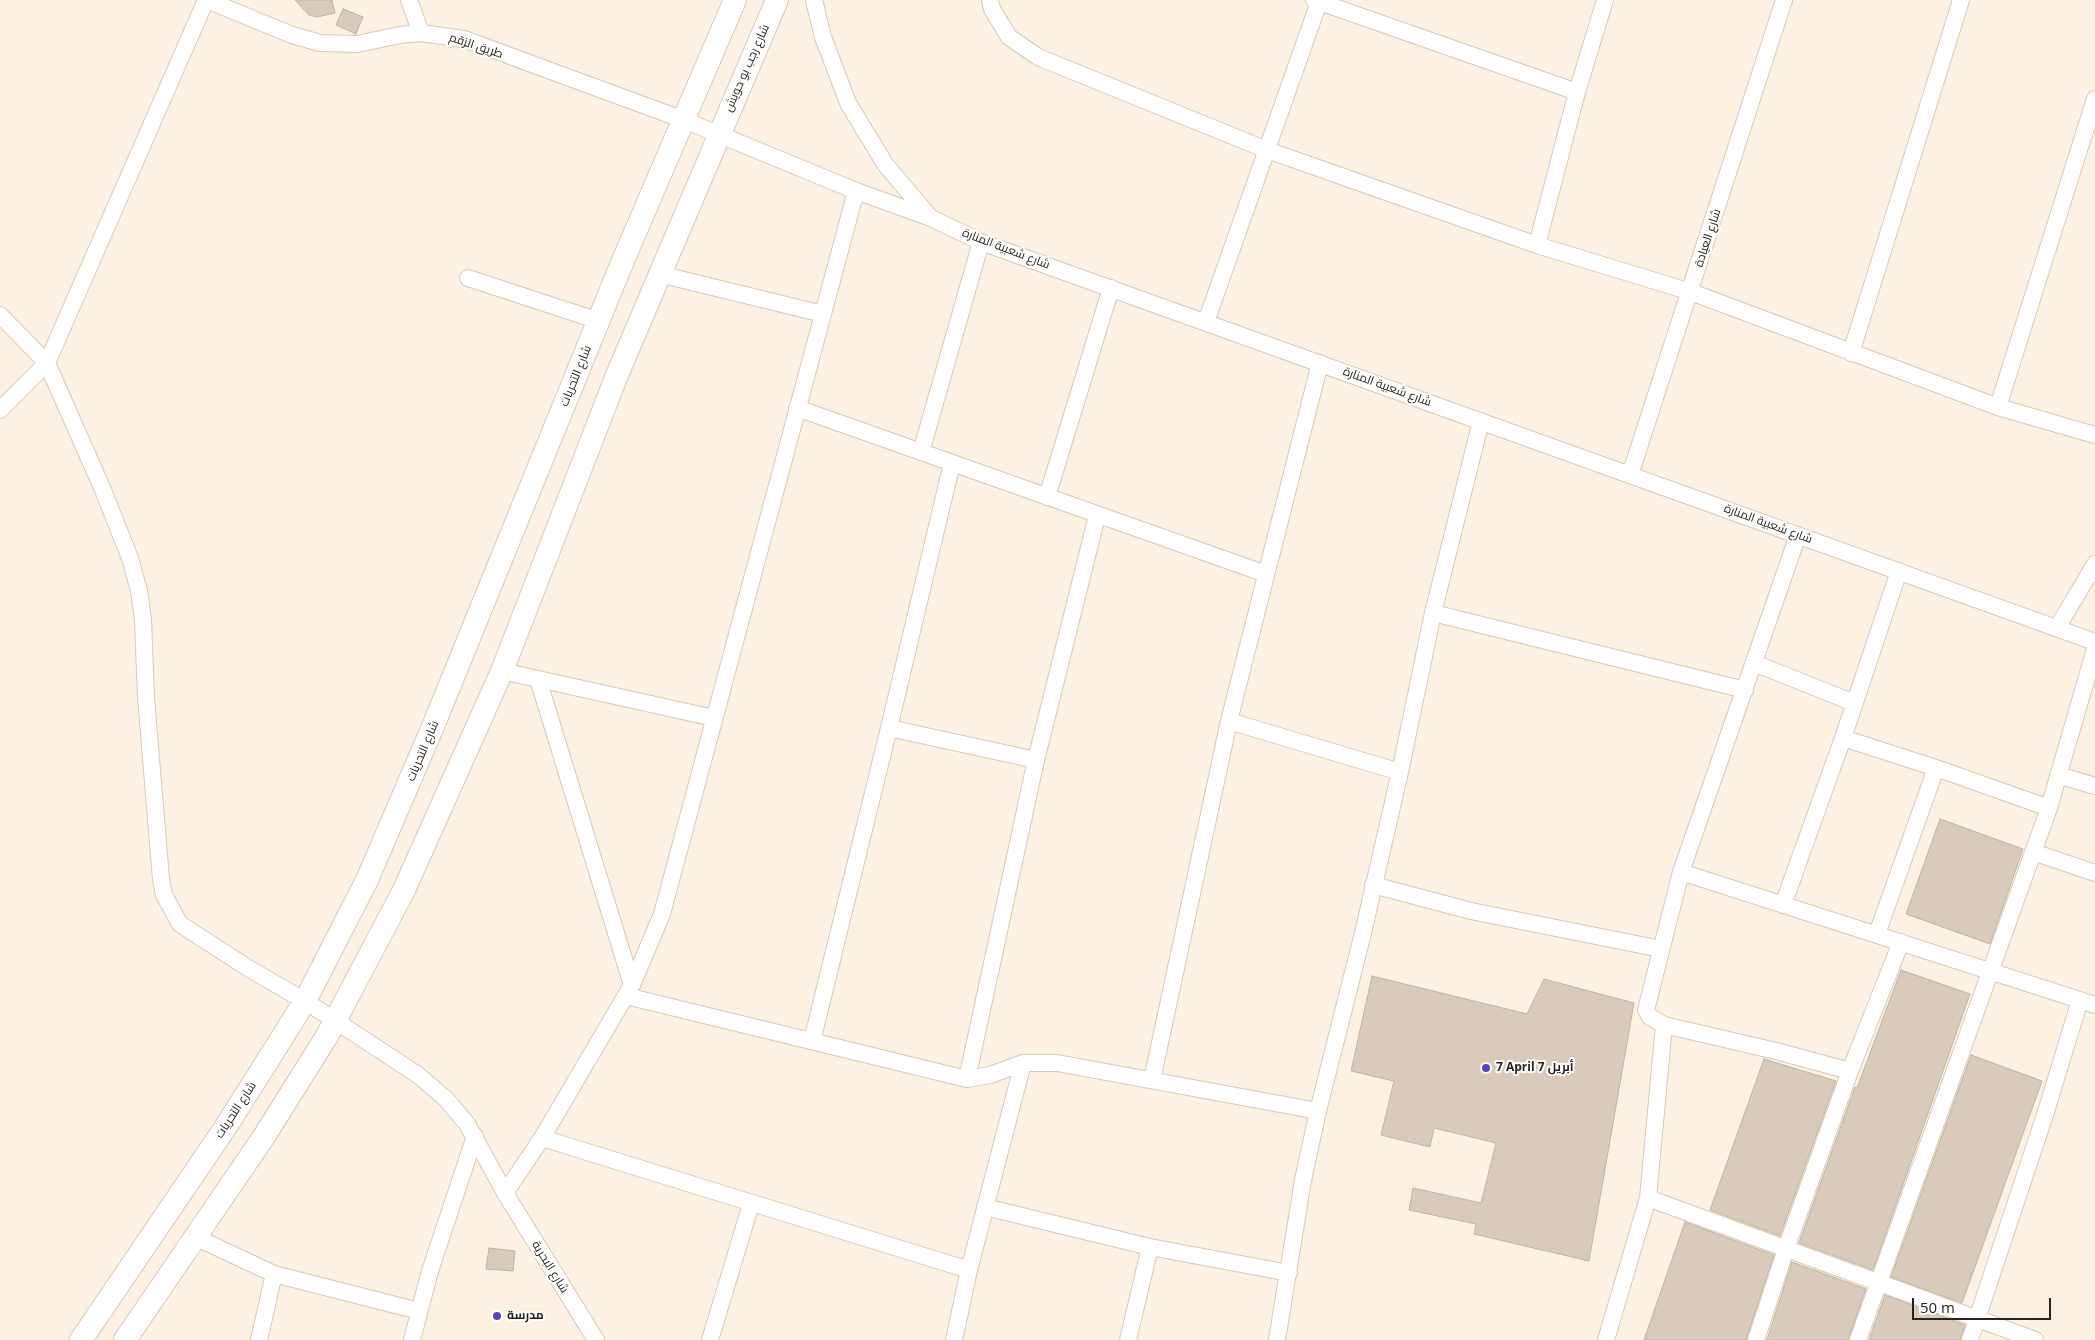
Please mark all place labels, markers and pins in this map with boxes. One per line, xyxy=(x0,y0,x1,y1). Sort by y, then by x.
place label: 7 April 7 أبريل xyxy=(1496,1061,1574,1075)
marker: 7 April 7 أبريل xyxy=(1480,1062,1492,1074)
place label: مدرسة xyxy=(507,1309,544,1323)
marker: مدرسة xyxy=(491,1310,503,1322)

